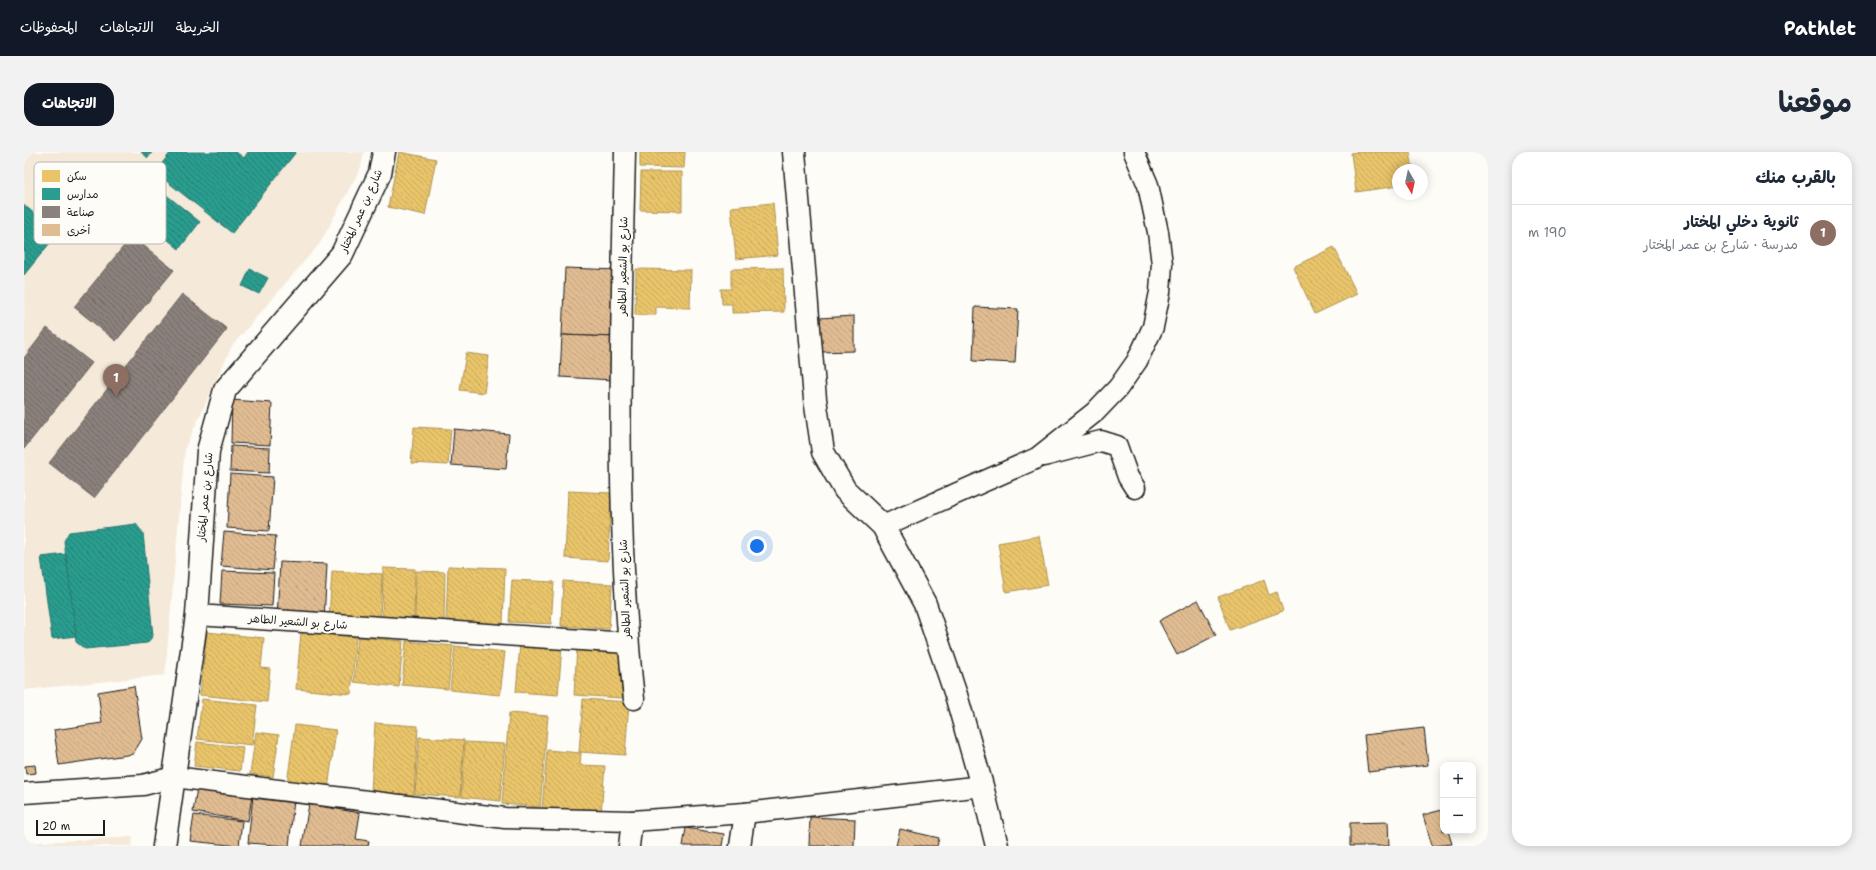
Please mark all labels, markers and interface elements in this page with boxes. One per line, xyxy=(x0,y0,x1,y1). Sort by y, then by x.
text: Pathlet xyxy=(1784,16,1856,41)
text: المحفوظات xyxy=(20,18,78,36)
text: الاتجاهات xyxy=(100,18,154,36)
text: الخريطة xyxy=(176,18,219,36)
button: الاتجاهات xyxy=(24,83,114,126)
text: موقعنا xyxy=(1778,83,1852,121)
legend xyxy=(34,162,166,244)
north arrow xyxy=(1392,164,1428,200)
text: بالقرب منك xyxy=(1756,166,1836,188)
street label: شارع بن عمر المختار xyxy=(336,167,387,256)
text: سكن xyxy=(67,169,87,184)
text: مدارس xyxy=(67,187,98,202)
text: صناعة xyxy=(67,205,95,220)
text: ثانوية دخلي المختار xyxy=(1684,212,1798,232)
street label: شارع بو الشعير الطاهر xyxy=(615,216,632,317)
text: أخرى xyxy=(67,223,90,238)
text: 190 m xyxy=(1528,224,1567,241)
text: 1 xyxy=(1820,224,1826,241)
text: مدرسة · شارع بن عمر المختار xyxy=(1644,236,1798,253)
pin: 1 xyxy=(103,364,129,397)
street label: شارع بن عمر المختار xyxy=(194,452,217,543)
your location xyxy=(747,536,767,556)
street label: شارع بو الشعير الطاهر xyxy=(616,539,635,640)
street label: شارع بو الشعير الطاهر xyxy=(247,611,348,634)
map controls xyxy=(1440,762,1476,834)
button: + xyxy=(1440,762,1476,798)
button: − xyxy=(1440,798,1476,834)
scale bar xyxy=(36,818,105,837)
text: 20 m xyxy=(42,819,70,834)

